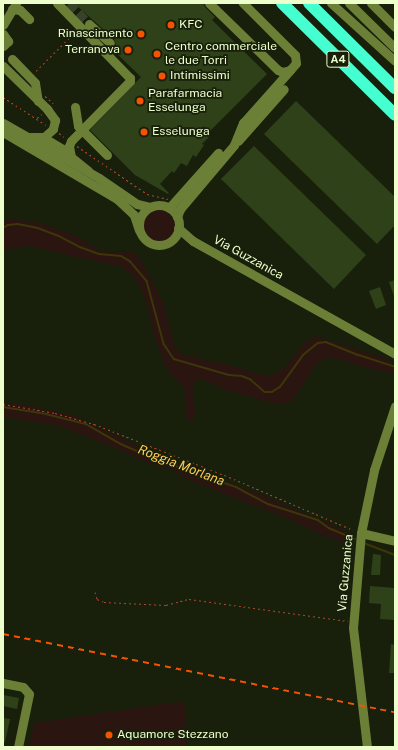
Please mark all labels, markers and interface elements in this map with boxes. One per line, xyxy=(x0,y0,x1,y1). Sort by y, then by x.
place label: KFC xyxy=(179,18,203,32)
marker: KFC xyxy=(166,20,176,30)
place label: Rinascimento xyxy=(58,27,133,41)
marker: Rinascimento xyxy=(136,29,146,39)
place label: Centro commerciale le due Torri xyxy=(165,40,277,68)
place label: Terranova xyxy=(65,43,120,57)
marker: Terranova xyxy=(123,45,133,55)
marker: Centro commerciale le due Torri xyxy=(152,49,162,59)
road number: A4 xyxy=(326,50,350,68)
place label: Intimissimi xyxy=(170,69,230,83)
marker: Intimissimi xyxy=(157,71,167,81)
place label: Parafarmacia Esselunga xyxy=(148,87,222,115)
marker: Parafarmacia Esselunga xyxy=(135,96,145,106)
place label: Esselunga xyxy=(152,125,210,139)
marker: Esselunga xyxy=(139,127,149,137)
street label: Via Guzzanica xyxy=(211,233,285,283)
water label: Roggia Morlana xyxy=(135,442,227,490)
street label: Via Guzzanica xyxy=(335,534,357,612)
place label: Aquamore Stezzano xyxy=(117,728,229,742)
marker: Aquamore Stezzano xyxy=(104,730,114,740)

